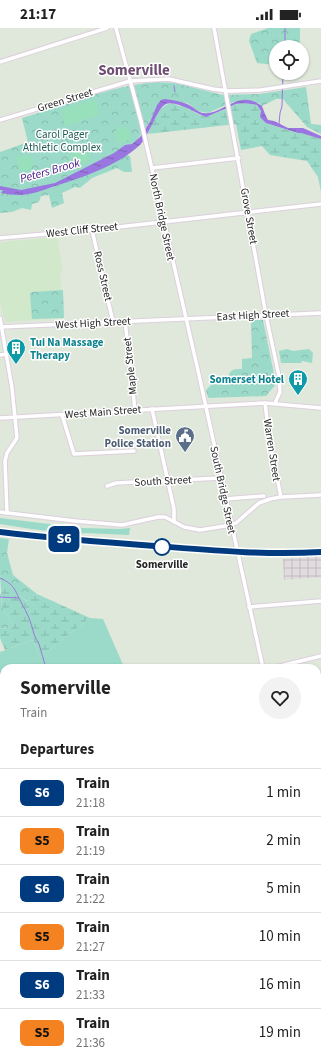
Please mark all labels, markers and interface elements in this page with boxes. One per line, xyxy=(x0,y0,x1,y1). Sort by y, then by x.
text: 21:17 xyxy=(20,4,56,25)
map controls xyxy=(269,40,309,80)
button: locate xyxy=(269,40,309,80)
district label: Somerville xyxy=(98,60,170,81)
street label: Green Street xyxy=(35,84,95,116)
park label: Carol Pager Athletic Complex xyxy=(23,127,101,155)
water label: Peters Brook xyxy=(18,154,82,188)
street label: North Bridge Street xyxy=(145,172,179,262)
street label: Grove Street xyxy=(237,187,261,246)
street label: West Cliff Street xyxy=(45,219,119,241)
street label: Ross Street xyxy=(90,249,116,303)
street label: East High Street xyxy=(216,306,290,324)
street label: West High Street xyxy=(55,314,131,332)
place label: Tui Na Massage Therapy xyxy=(30,335,104,363)
street label: Maple Street xyxy=(119,336,140,395)
building icon: Tui Na Massage Therapy xyxy=(5,337,27,365)
building icon: Somerset Hotel xyxy=(287,368,309,396)
place label: Somerset Hotel xyxy=(209,372,285,387)
street label: West Main Street xyxy=(64,402,142,422)
street label: Warren Street xyxy=(260,418,284,482)
place label: Somerville Police Station xyxy=(105,423,171,451)
public building icon: Somerville Police Station xyxy=(174,425,196,453)
street label: South Bridge Street xyxy=(206,445,240,536)
street label: South Street xyxy=(134,472,192,490)
line badge: S6 xyxy=(46,526,82,552)
text: S6 xyxy=(56,529,72,549)
marker: Somerville xyxy=(153,538,171,556)
place label: Somerville xyxy=(136,557,189,572)
text: Somerville xyxy=(20,675,111,702)
button: heart xyxy=(259,677,301,719)
text: Train xyxy=(20,704,47,722)
text: Departures xyxy=(20,739,94,760)
text: Train xyxy=(76,773,110,794)
text: 1 min xyxy=(266,782,301,803)
text: S6 xyxy=(34,783,50,803)
text: 21:18 xyxy=(76,794,105,812)
text: Train xyxy=(76,821,110,842)
text: 2 min xyxy=(266,830,301,851)
text: S5 xyxy=(34,831,50,851)
text: 21:19 xyxy=(76,842,105,860)
text: Train xyxy=(76,869,110,890)
text: 5 min xyxy=(266,878,301,899)
text: S6 xyxy=(34,879,50,899)
text: 21:22 xyxy=(76,890,105,908)
text: Train xyxy=(76,917,110,938)
text: 10 min xyxy=(259,926,301,947)
text: S5 xyxy=(34,927,50,947)
text: 21:27 xyxy=(76,938,105,956)
text: Train xyxy=(76,965,110,986)
text: 16 min xyxy=(259,974,301,995)
text: S6 xyxy=(34,975,50,995)
text: 21:33 xyxy=(76,986,105,1004)
text: Train xyxy=(76,1013,110,1034)
text: 19 min xyxy=(259,1022,301,1043)
text: S5 xyxy=(34,1023,50,1043)
text: 21:36 xyxy=(76,1034,105,1052)

